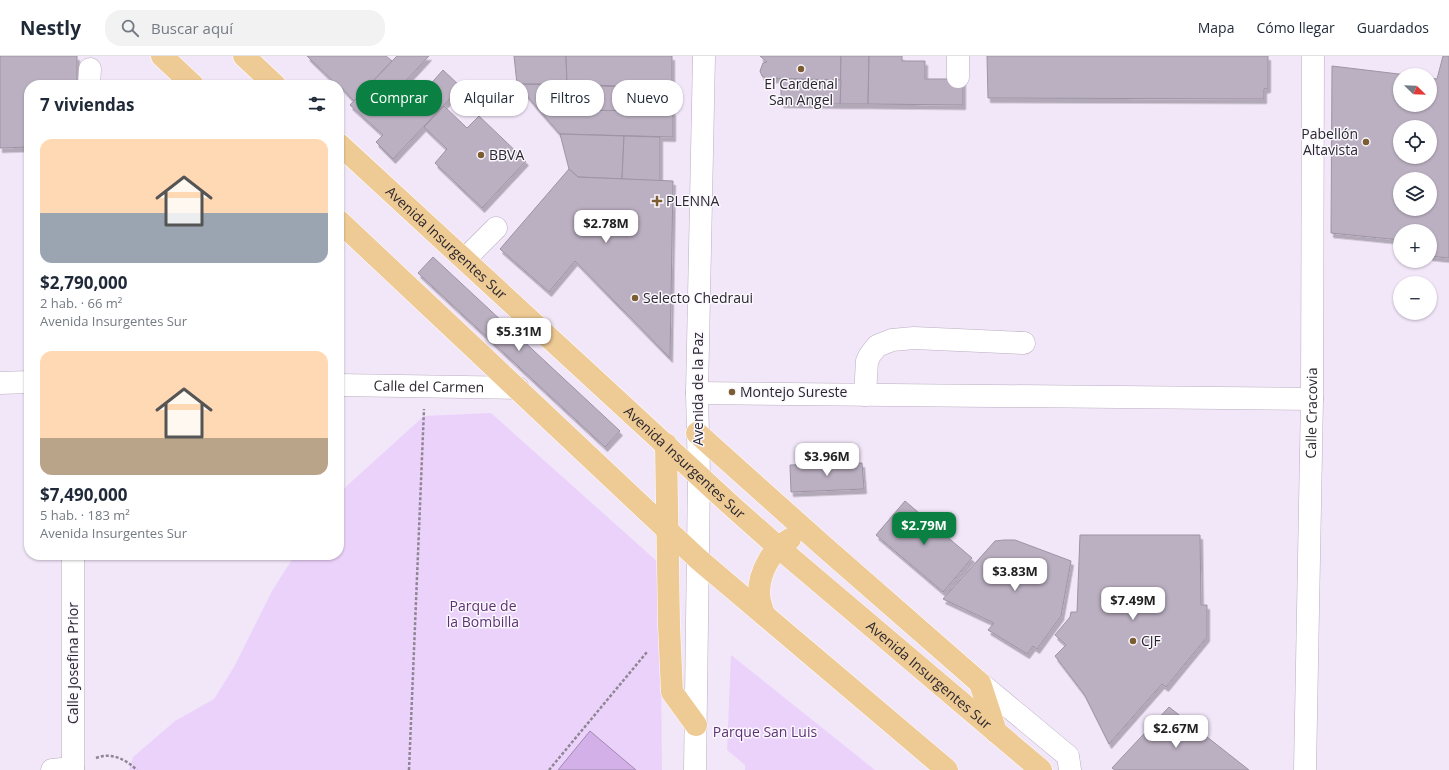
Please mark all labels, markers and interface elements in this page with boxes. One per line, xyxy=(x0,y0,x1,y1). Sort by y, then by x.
search box xyxy=(105,10,385,46)
text: Nestly xyxy=(20,15,81,41)
icon: search xyxy=(119,17,141,39)
text: Buscar aquí xyxy=(151,18,233,38)
text: Mapa xyxy=(1198,18,1234,37)
text: Cómo llegar xyxy=(1256,18,1335,37)
text: Guardados xyxy=(1357,18,1429,37)
marker: El Cardenal San Angel xyxy=(796,64,806,74)
north arrow xyxy=(1393,68,1437,112)
map controls xyxy=(1393,68,1437,320)
place label: El Cardenal San Angel xyxy=(764,74,838,109)
chip: Comprar xyxy=(356,80,442,116)
chip: Alquilar xyxy=(450,80,528,116)
chip: Filtros xyxy=(536,80,604,116)
chip: Nuevo xyxy=(612,80,683,116)
text: 7 viviendas xyxy=(40,93,135,116)
icon: filters xyxy=(306,93,328,115)
button: locate xyxy=(1393,120,1437,164)
place label: Pabellón Altavista xyxy=(1301,124,1358,159)
marker: Pabellón Altavista xyxy=(1361,137,1371,147)
place label: BBVA xyxy=(489,145,524,164)
marker: BBVA xyxy=(476,150,486,160)
icon: home xyxy=(148,165,220,237)
button: layers xyxy=(1393,172,1437,216)
street label: Avenida Insurgentes Sur xyxy=(382,182,512,303)
place label: PLENNA xyxy=(666,191,720,210)
marker: PLENNA xyxy=(651,195,663,207)
pin: $2.78M xyxy=(573,210,639,244)
text: $2.78M xyxy=(583,214,629,232)
button: + xyxy=(1393,224,1437,268)
text: $2,790,000 xyxy=(40,271,127,294)
button: − xyxy=(1393,276,1437,320)
place label: Selecto Chedraui xyxy=(643,288,753,307)
marker: Selecto Chedraui xyxy=(630,293,640,303)
text: 2 hab. · 66 m² xyxy=(40,294,122,312)
text: Avenida Insurgentes Sur xyxy=(40,312,187,330)
pin: $5.31M xyxy=(486,318,552,352)
text: $5.31M xyxy=(496,322,542,340)
street label: Avenida de la Paz xyxy=(688,332,707,446)
street label: Calle Cracovia xyxy=(1301,368,1321,459)
street label: Calle del Carmen xyxy=(374,376,484,396)
icon: home xyxy=(148,377,220,449)
place label: Montejo Sureste xyxy=(740,382,848,401)
marker: Montejo Sureste xyxy=(727,387,737,397)
street label: Avenida Insurgentes Sur xyxy=(620,401,750,523)
pin: $3.96M xyxy=(794,443,860,477)
text: $3.96M xyxy=(804,447,850,465)
text: $7,490,000 xyxy=(40,483,127,506)
text: 5 hab. · 183 m² xyxy=(40,506,130,524)
pin: $2.79M xyxy=(891,512,957,546)
text: $2.79M xyxy=(901,516,947,534)
text: Avenida Insurgentes Sur xyxy=(40,524,187,542)
pin: $3.83M xyxy=(982,558,1048,592)
text: $3.83M xyxy=(992,562,1038,580)
pin: $7.49M xyxy=(1100,587,1166,621)
text: $7.49M xyxy=(1110,591,1156,609)
park label: Parque de la Bombilla xyxy=(447,596,519,631)
street label: Calle Josefina Prior xyxy=(63,602,82,724)
street label: Avenida Insurgentes Sur xyxy=(863,616,996,733)
place label: CJF xyxy=(1141,631,1161,650)
marker: CJF xyxy=(1128,636,1138,646)
pin: $2.67M xyxy=(1143,715,1209,749)
text: $2.67M xyxy=(1153,719,1199,737)
park label: Parque San Luis xyxy=(713,722,817,741)

